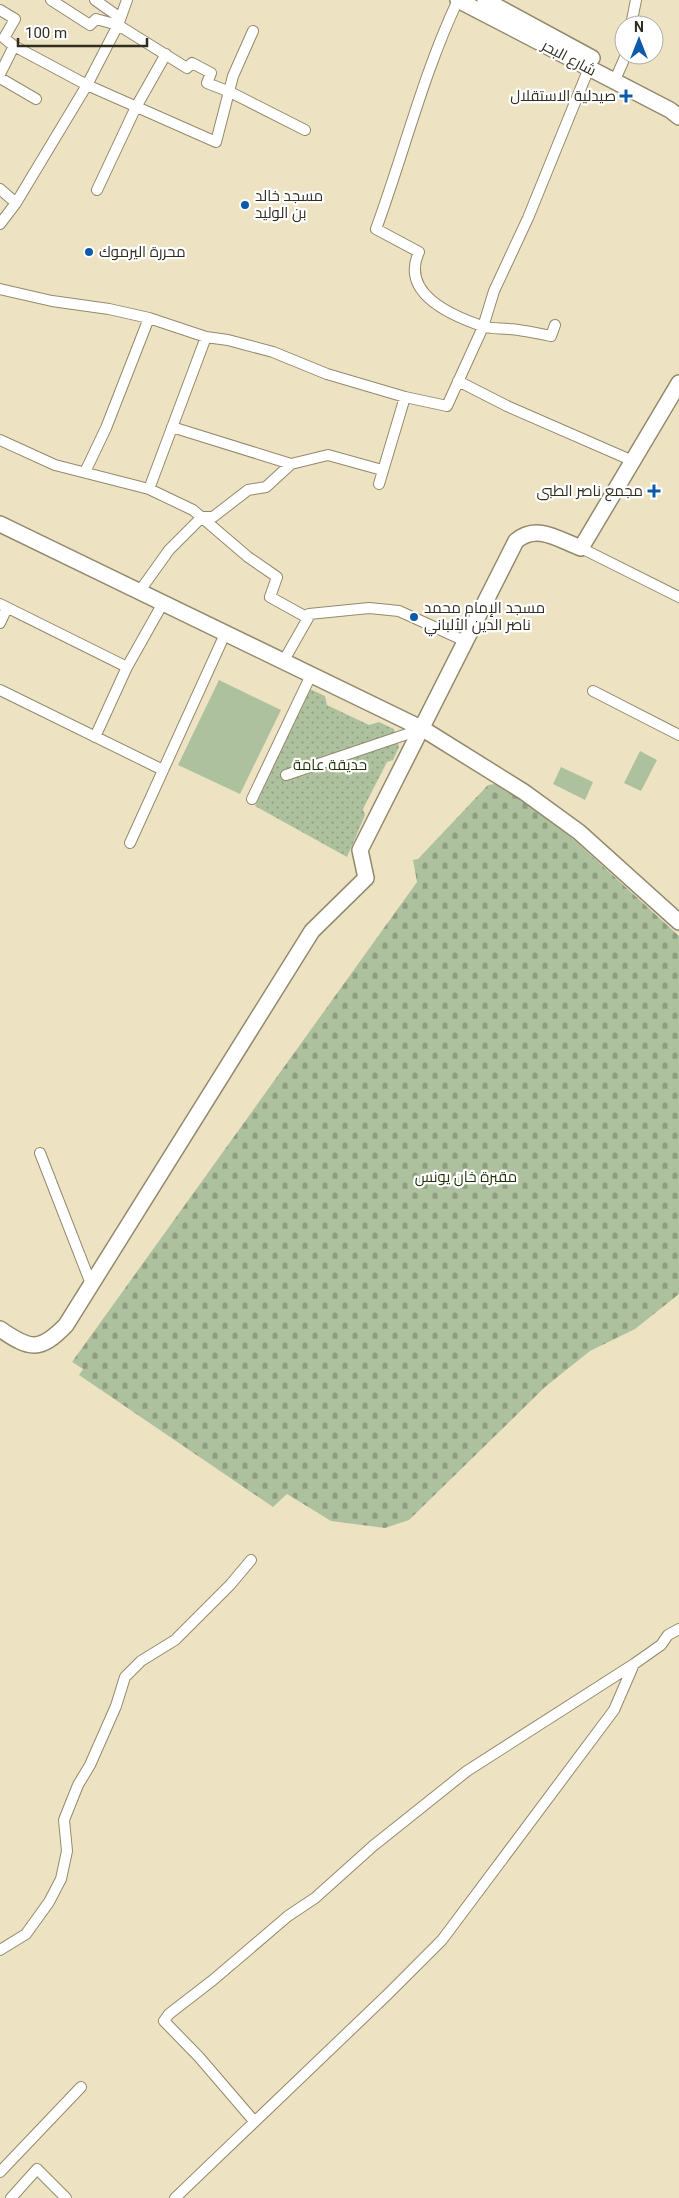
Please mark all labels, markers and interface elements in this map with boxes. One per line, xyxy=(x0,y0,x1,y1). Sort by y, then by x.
scale bar xyxy=(18,15,146,47)
north arrow xyxy=(614,15,664,65)
text: N xyxy=(634,19,644,35)
text: 100 m xyxy=(25,24,67,42)
street label: شارع البحر xyxy=(537,36,599,82)
place label: صيدلية الاستقلال xyxy=(510,87,616,105)
marker: صيدلية الاستقلال xyxy=(620,90,632,102)
place label: مسجد خالد بن الوليد xyxy=(255,187,323,223)
marker: مسجد خالد بن الوليد xyxy=(239,199,251,211)
place label: محررة اليرموك xyxy=(99,243,186,261)
marker: محررة اليرموك xyxy=(83,246,95,258)
place label: مجمع ناصر الطبى xyxy=(537,482,643,502)
marker: مجمع ناصر الطبى xyxy=(647,484,661,498)
place label: مسجد الإمام محمد ناصر الدين الألباني xyxy=(424,599,545,637)
marker: مسجد الإمام محمد ناصر الدين الألباني xyxy=(408,611,420,623)
park label: حديقة عامة xyxy=(293,756,367,774)
park label: مقبرة خان يونس xyxy=(415,1168,517,1187)

